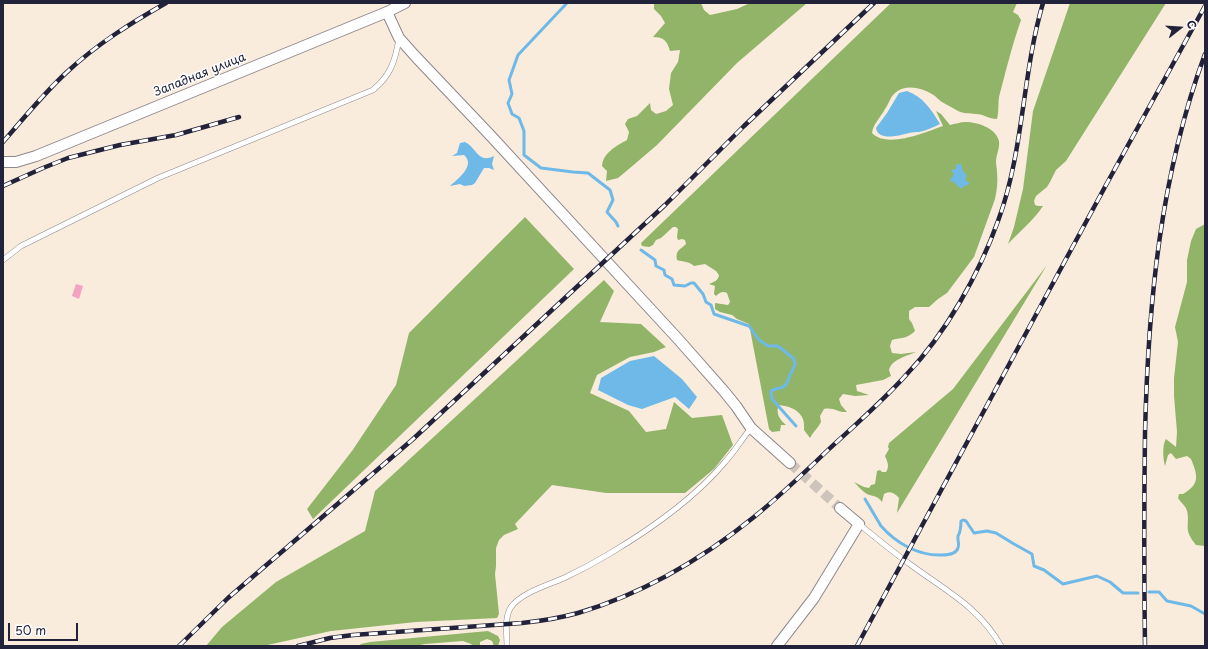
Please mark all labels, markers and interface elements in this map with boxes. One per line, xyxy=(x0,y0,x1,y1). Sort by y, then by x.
north arrow xyxy=(1160,8,1200,48)
text: С xyxy=(1183,18,1201,31)
street label: Западная улица xyxy=(152,50,248,100)
scale bar xyxy=(10,615,80,641)
text: 50 m xyxy=(15,621,46,639)

